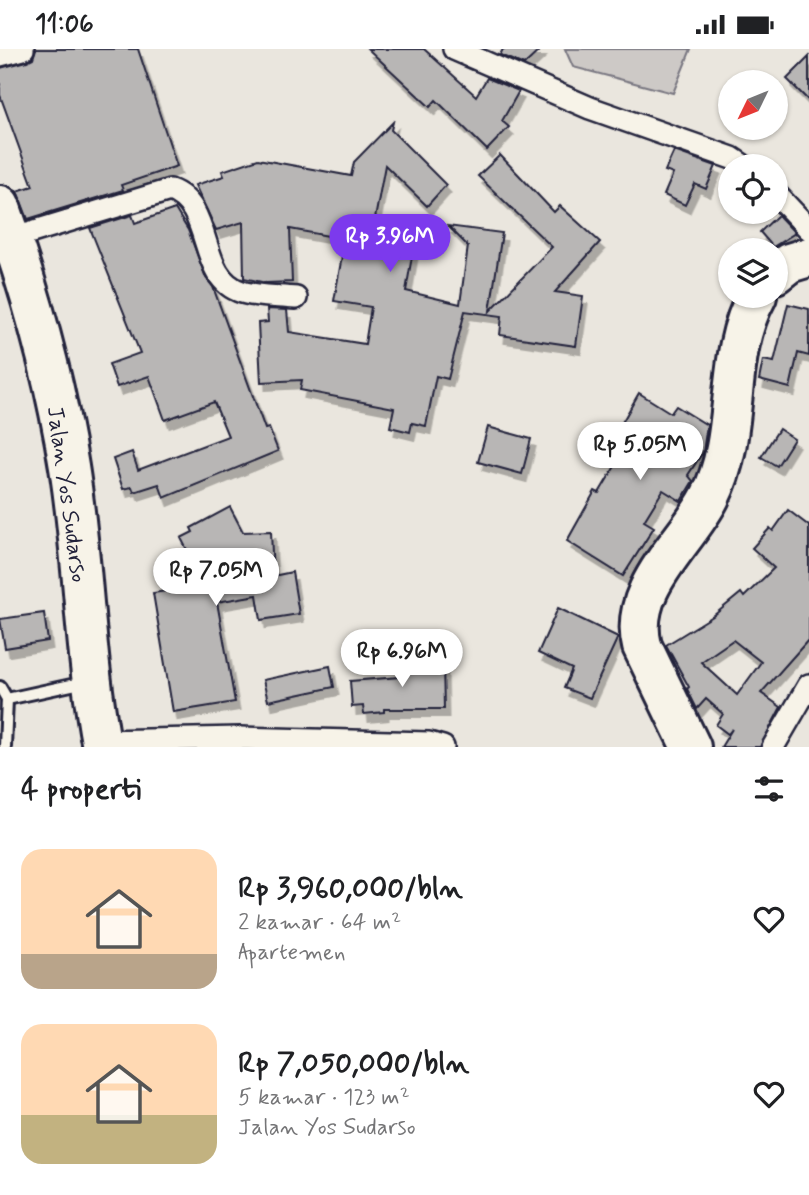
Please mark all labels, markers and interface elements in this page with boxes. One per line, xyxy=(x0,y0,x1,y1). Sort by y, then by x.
text: 11:06 xyxy=(35,8,94,42)
north arrow xyxy=(718,70,788,140)
map controls xyxy=(718,70,788,308)
button: locate xyxy=(718,154,788,224)
pin: Rp 3.96M xyxy=(318,215,462,274)
text: Rp 3.96M xyxy=(345,222,435,252)
button: layers xyxy=(718,238,788,308)
street label: Jalan Yos Sudarso xyxy=(39,404,93,584)
pin: Rp 5.05M xyxy=(568,423,712,482)
text: Rp 5.05M xyxy=(593,430,687,460)
pin: Rp 7.05M xyxy=(144,549,288,608)
text: Rp 7.05M xyxy=(169,556,263,586)
pin: Rp 6.96M xyxy=(330,629,474,689)
text: Rp 6.96M xyxy=(357,637,447,667)
text: 4 properti xyxy=(21,770,141,809)
icon: filters xyxy=(750,770,788,808)
text: Rp 3,960,000/bln xyxy=(238,869,463,908)
icon: home xyxy=(77,877,161,961)
icon: heart xyxy=(750,900,788,938)
text: 2 kamar · 64 m² xyxy=(238,908,401,938)
text: Apartemen xyxy=(238,938,346,968)
text: Rp 7,050,000/bln xyxy=(238,1044,469,1083)
icon: home xyxy=(77,1052,161,1136)
icon: heart xyxy=(750,1075,788,1113)
text: 5 kamar · 123 m² xyxy=(238,1083,410,1113)
text: Jalan Yos Sudarso xyxy=(238,1113,416,1143)

